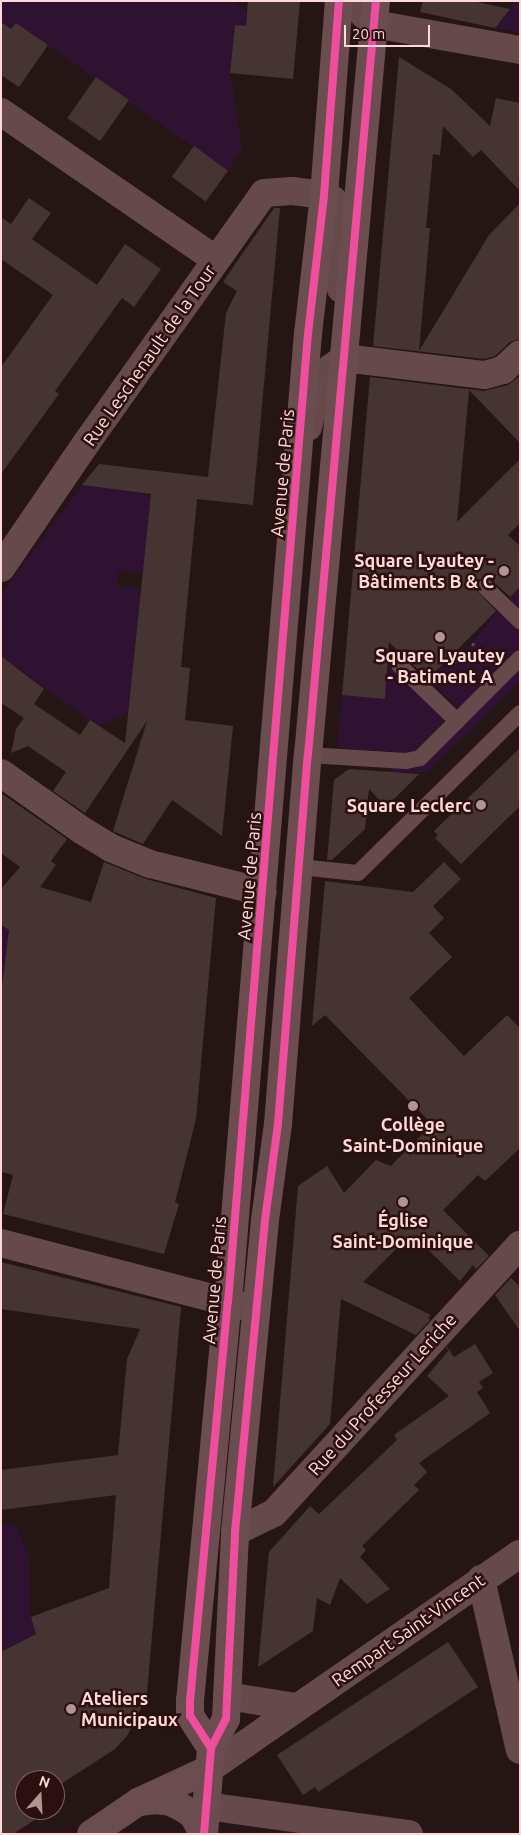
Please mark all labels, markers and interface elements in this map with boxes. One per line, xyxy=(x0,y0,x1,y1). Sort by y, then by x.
scale bar xyxy=(346,15,432,47)
text: 20 m xyxy=(352,25,385,42)
street label: Rue Leschenault de la Tour xyxy=(78,260,220,450)
street label: Avenue de Paris xyxy=(266,408,298,538)
place label: Square Lyautey - Bâtiments B & C xyxy=(354,550,494,592)
marker: Square Lyautey - Bâtiments B & C xyxy=(498,565,510,577)
marker: Square Lyautey - Batiment A xyxy=(434,631,446,643)
place label: Square Lyautey - Batiment A xyxy=(375,645,505,688)
place label: Square Leclerc xyxy=(347,794,471,816)
marker: Square Leclerc xyxy=(475,799,487,811)
street label: Avenue de Paris xyxy=(233,811,265,941)
marker: Collège Saint-Dominique xyxy=(407,1100,419,1112)
place label: Collège Saint-Dominique xyxy=(343,1114,483,1156)
marker: Église Saint-Dominique xyxy=(397,1196,409,1208)
place label: Église Saint-Dominique xyxy=(333,1210,473,1252)
street label: Avenue de Paris xyxy=(198,1215,230,1345)
street label: Rue du Professeur Leriche xyxy=(303,1308,461,1480)
street label: Rempart Saint-Vincent xyxy=(327,1569,489,1691)
place label: Ateliers Municipaux xyxy=(81,1688,178,1730)
marker: Ateliers Municipaux xyxy=(65,1703,77,1715)
north arrow xyxy=(15,1770,65,1820)
text: N xyxy=(37,1772,52,1791)

